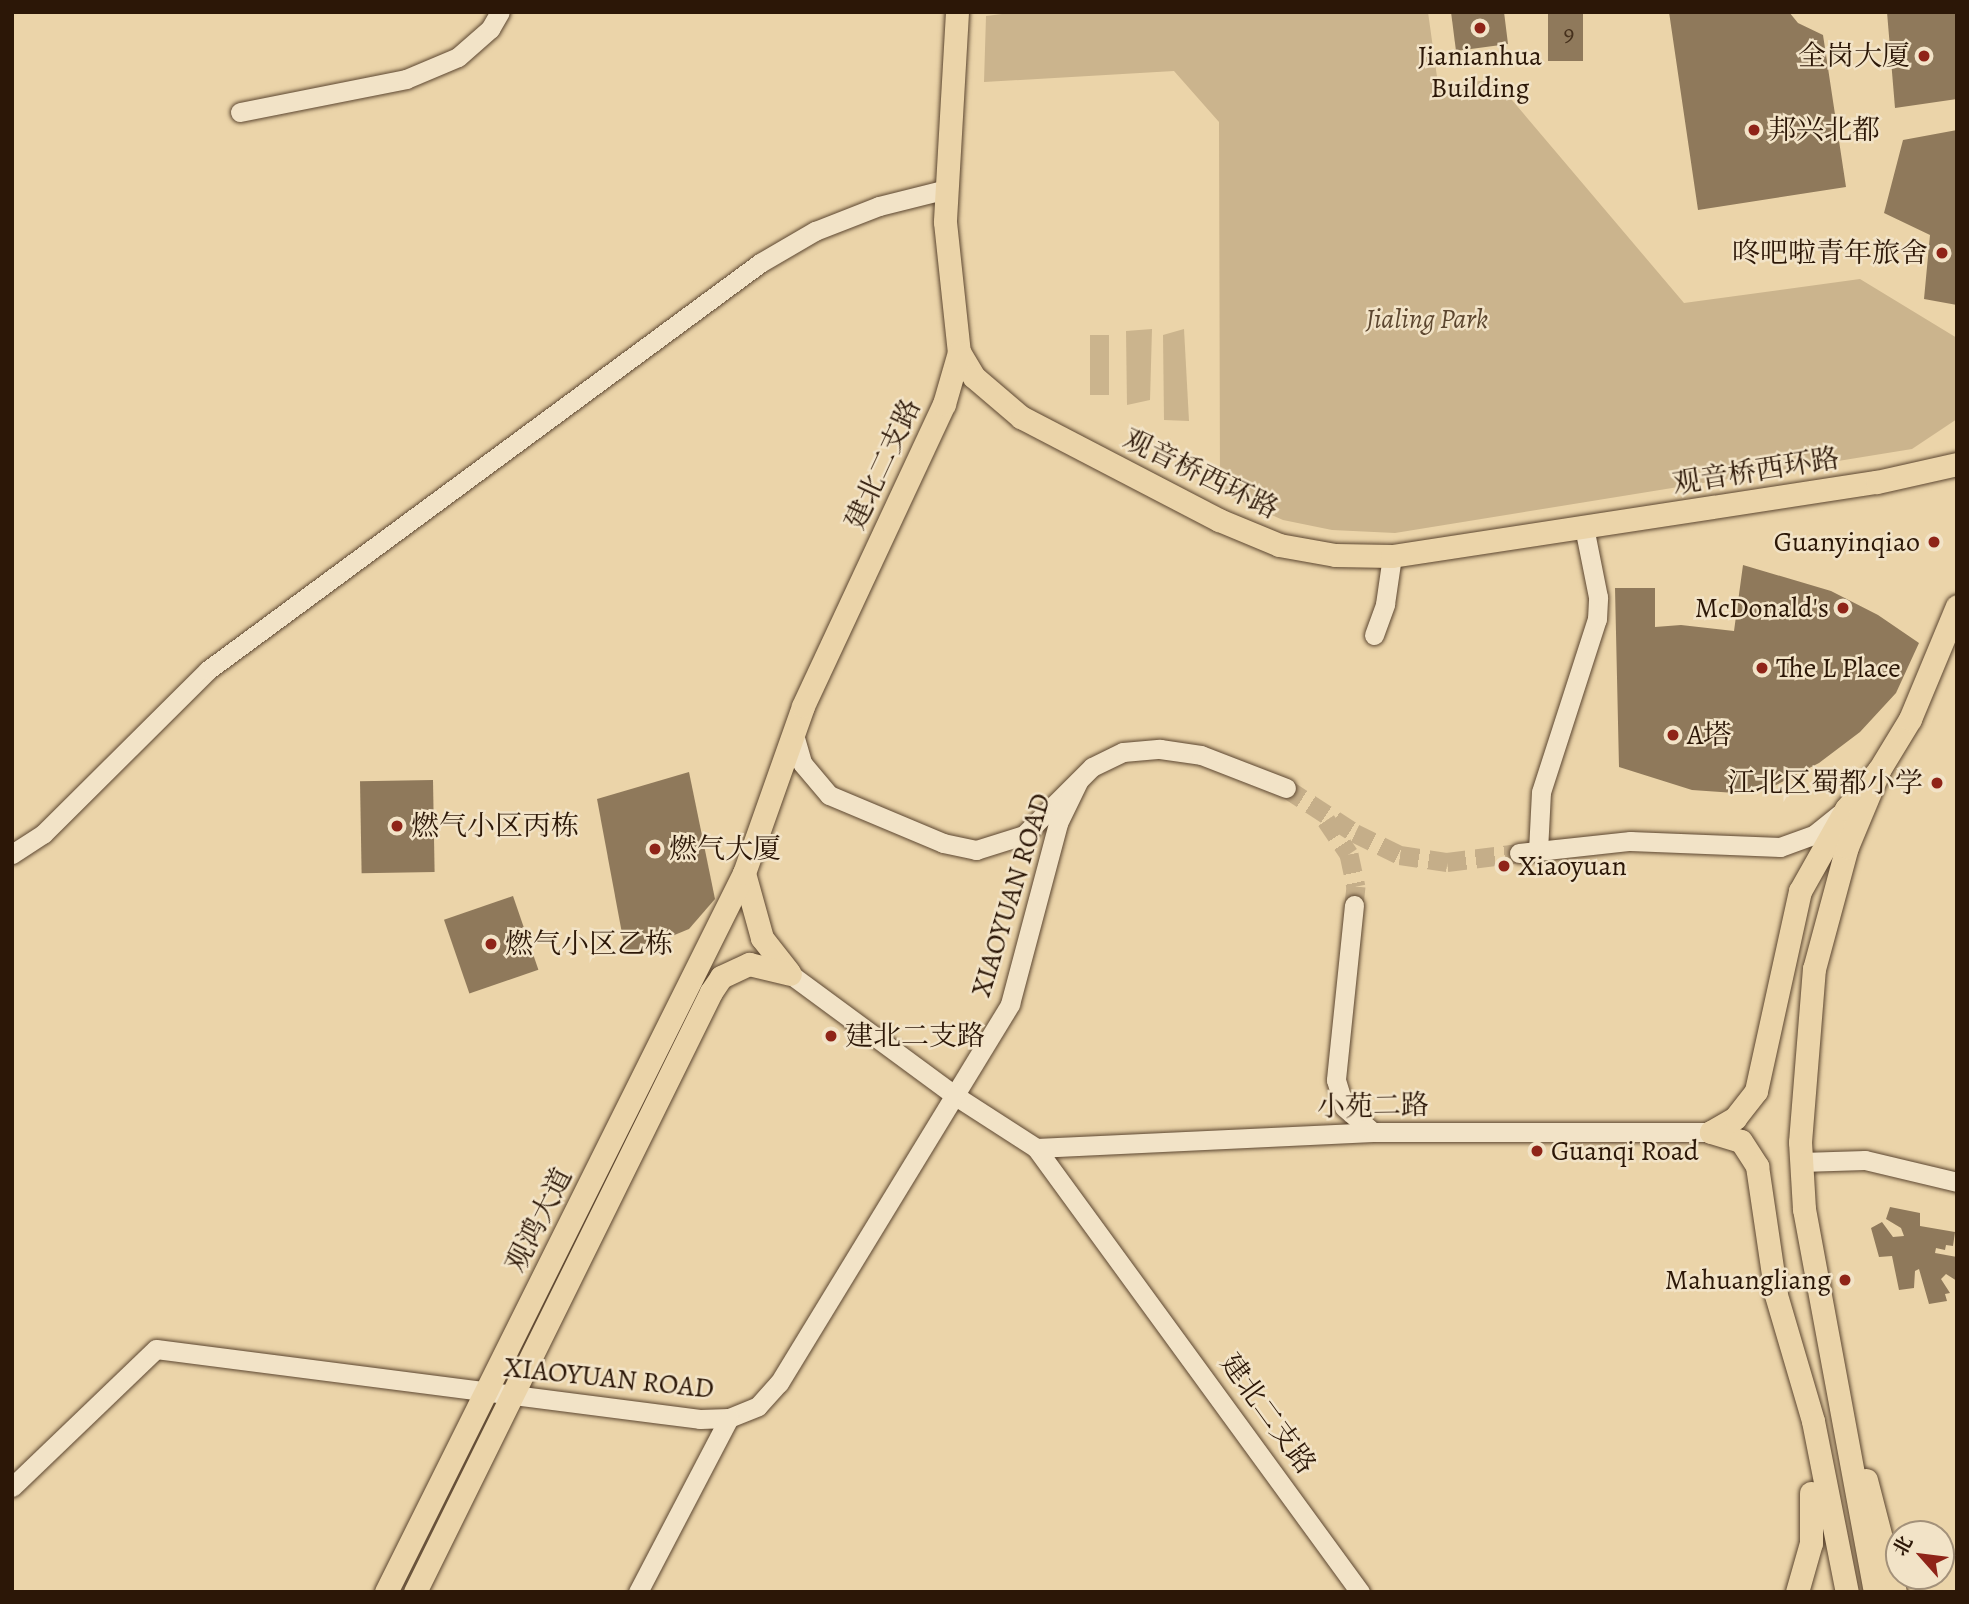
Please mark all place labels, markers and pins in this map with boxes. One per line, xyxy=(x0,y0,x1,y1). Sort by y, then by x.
marker: Jianianhua Building xyxy=(1472,20,1488,36)
place label: Jianianhua Building xyxy=(1418,39,1542,105)
place label: 全岗大厦 xyxy=(1798,39,1910,73)
marker: 全岗大厦 xyxy=(1916,48,1932,64)
place label: 邦兴北都 xyxy=(1768,113,1880,147)
marker: 邦兴北都 xyxy=(1746,122,1762,138)
place label: 咚吧啦青年旅舍 xyxy=(1732,236,1928,270)
marker: 咚吧啦青年旅舍 xyxy=(1934,245,1950,261)
place label: Guanyinqiao xyxy=(1774,525,1920,559)
marker: Guanyinqiao xyxy=(1926,534,1942,550)
place label: McDonald's xyxy=(1695,591,1829,625)
marker: McDonald's xyxy=(1835,600,1851,616)
place label: The L Place xyxy=(1776,651,1901,685)
marker: The L Place xyxy=(1754,660,1770,676)
place label: A塔 xyxy=(1687,718,1731,752)
marker: A塔 xyxy=(1665,727,1681,743)
place label: 江北区蜀都小学 xyxy=(1727,766,1923,800)
marker: 江北区蜀都小学 xyxy=(1929,775,1945,791)
place label: 燃气小区丙栋 xyxy=(411,809,579,843)
marker: 燃气小区丙栋 xyxy=(389,818,405,834)
place label: 燃气大厦 xyxy=(669,832,781,866)
marker: 燃气大厦 xyxy=(647,841,663,857)
place label: Xiaoyuan xyxy=(1518,849,1627,883)
marker: Xiaoyuan xyxy=(1496,858,1512,874)
place label: 燃气小区乙栋 xyxy=(505,927,673,961)
marker: 燃气小区乙栋 xyxy=(483,936,499,952)
place label: 建北二支路 xyxy=(845,1019,985,1053)
marker: 建北二支路 xyxy=(823,1028,839,1044)
place label: Guanqi Road xyxy=(1551,1134,1699,1168)
marker: Guanqi Road xyxy=(1529,1143,1545,1159)
place label: Mahuangliang xyxy=(1665,1263,1831,1297)
marker: Mahuangliang xyxy=(1837,1272,1853,1288)

